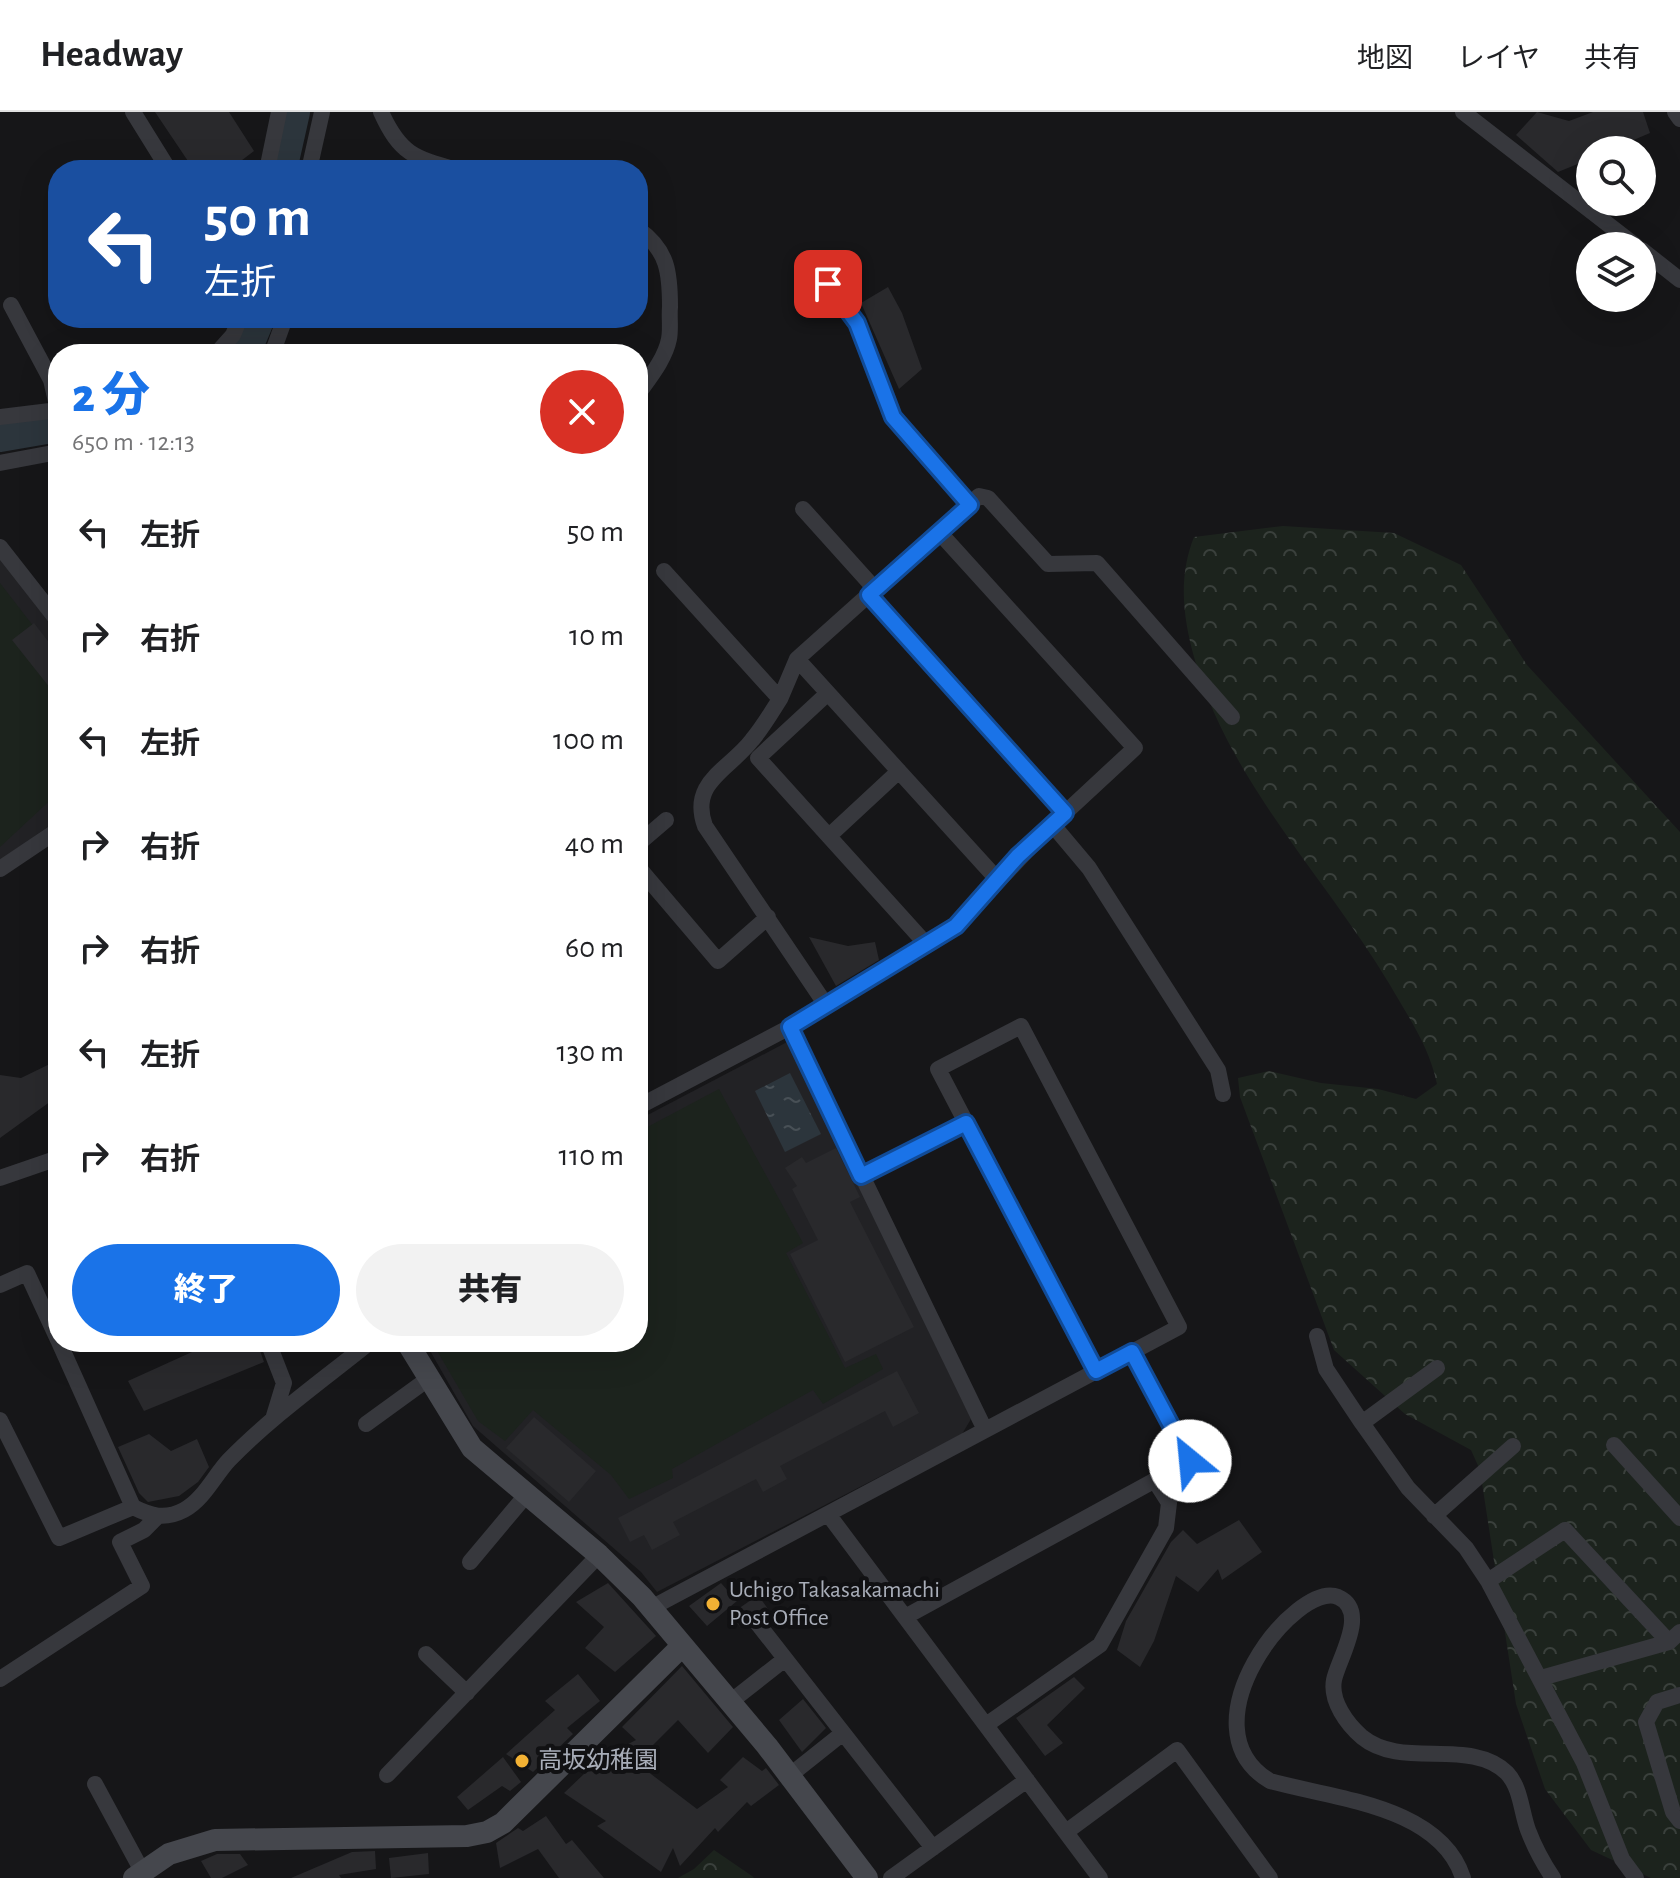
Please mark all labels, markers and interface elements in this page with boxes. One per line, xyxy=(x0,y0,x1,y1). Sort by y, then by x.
text: Headway xyxy=(40,36,183,74)
text: 地図 xyxy=(1357,45,1413,73)
text: レイヤ xyxy=(1457,45,1540,73)
text: 共有 xyxy=(1584,45,1640,73)
map controls xyxy=(1576,136,1656,312)
button: search xyxy=(1576,136,1656,216)
text: 50 m xyxy=(204,190,311,246)
icon: left xyxy=(72,192,176,296)
button: layers xyxy=(1576,232,1656,312)
pin xyxy=(794,250,862,318)
icon: arrive xyxy=(806,262,850,306)
text: 左折 xyxy=(204,265,276,301)
button: close xyxy=(540,370,624,454)
text: 2 分 xyxy=(72,373,150,421)
text: 650 m · 12:13 xyxy=(72,429,195,455)
icon: left xyxy=(72,510,116,554)
text: 50 m xyxy=(567,517,624,547)
text: 左折 xyxy=(140,521,200,551)
icon: right xyxy=(72,614,116,658)
text: 10 m xyxy=(569,621,624,651)
text: 右折 xyxy=(140,625,200,655)
icon: left xyxy=(72,718,116,762)
text: 100 m xyxy=(553,725,624,755)
text: 左折 xyxy=(140,729,200,759)
icon: right xyxy=(72,822,116,866)
text: 40 m xyxy=(565,829,624,859)
text: 右折 xyxy=(140,833,200,863)
icon: right xyxy=(72,926,116,970)
text: 60 m xyxy=(565,933,624,963)
text: 右折 xyxy=(140,937,200,967)
icon: left xyxy=(72,1030,116,1074)
text: 130 m xyxy=(557,1037,624,1067)
text: 左折 xyxy=(140,1041,200,1071)
icon: right xyxy=(72,1134,116,1178)
text: 110 m xyxy=(559,1141,624,1171)
text: 右折 xyxy=(140,1145,200,1175)
button: 終了 xyxy=(72,1244,340,1336)
button: 共有 xyxy=(356,1244,624,1336)
position arrow xyxy=(1148,1419,1232,1503)
place label: Uchigo Takasakamachi Post Office xyxy=(729,1578,940,1630)
marker: Uchigo Takasakamachi Post Office xyxy=(704,1595,722,1613)
place label: 高坂幼稚園 xyxy=(538,1747,658,1773)
marker: 高坂幼稚園 xyxy=(513,1752,531,1770)

